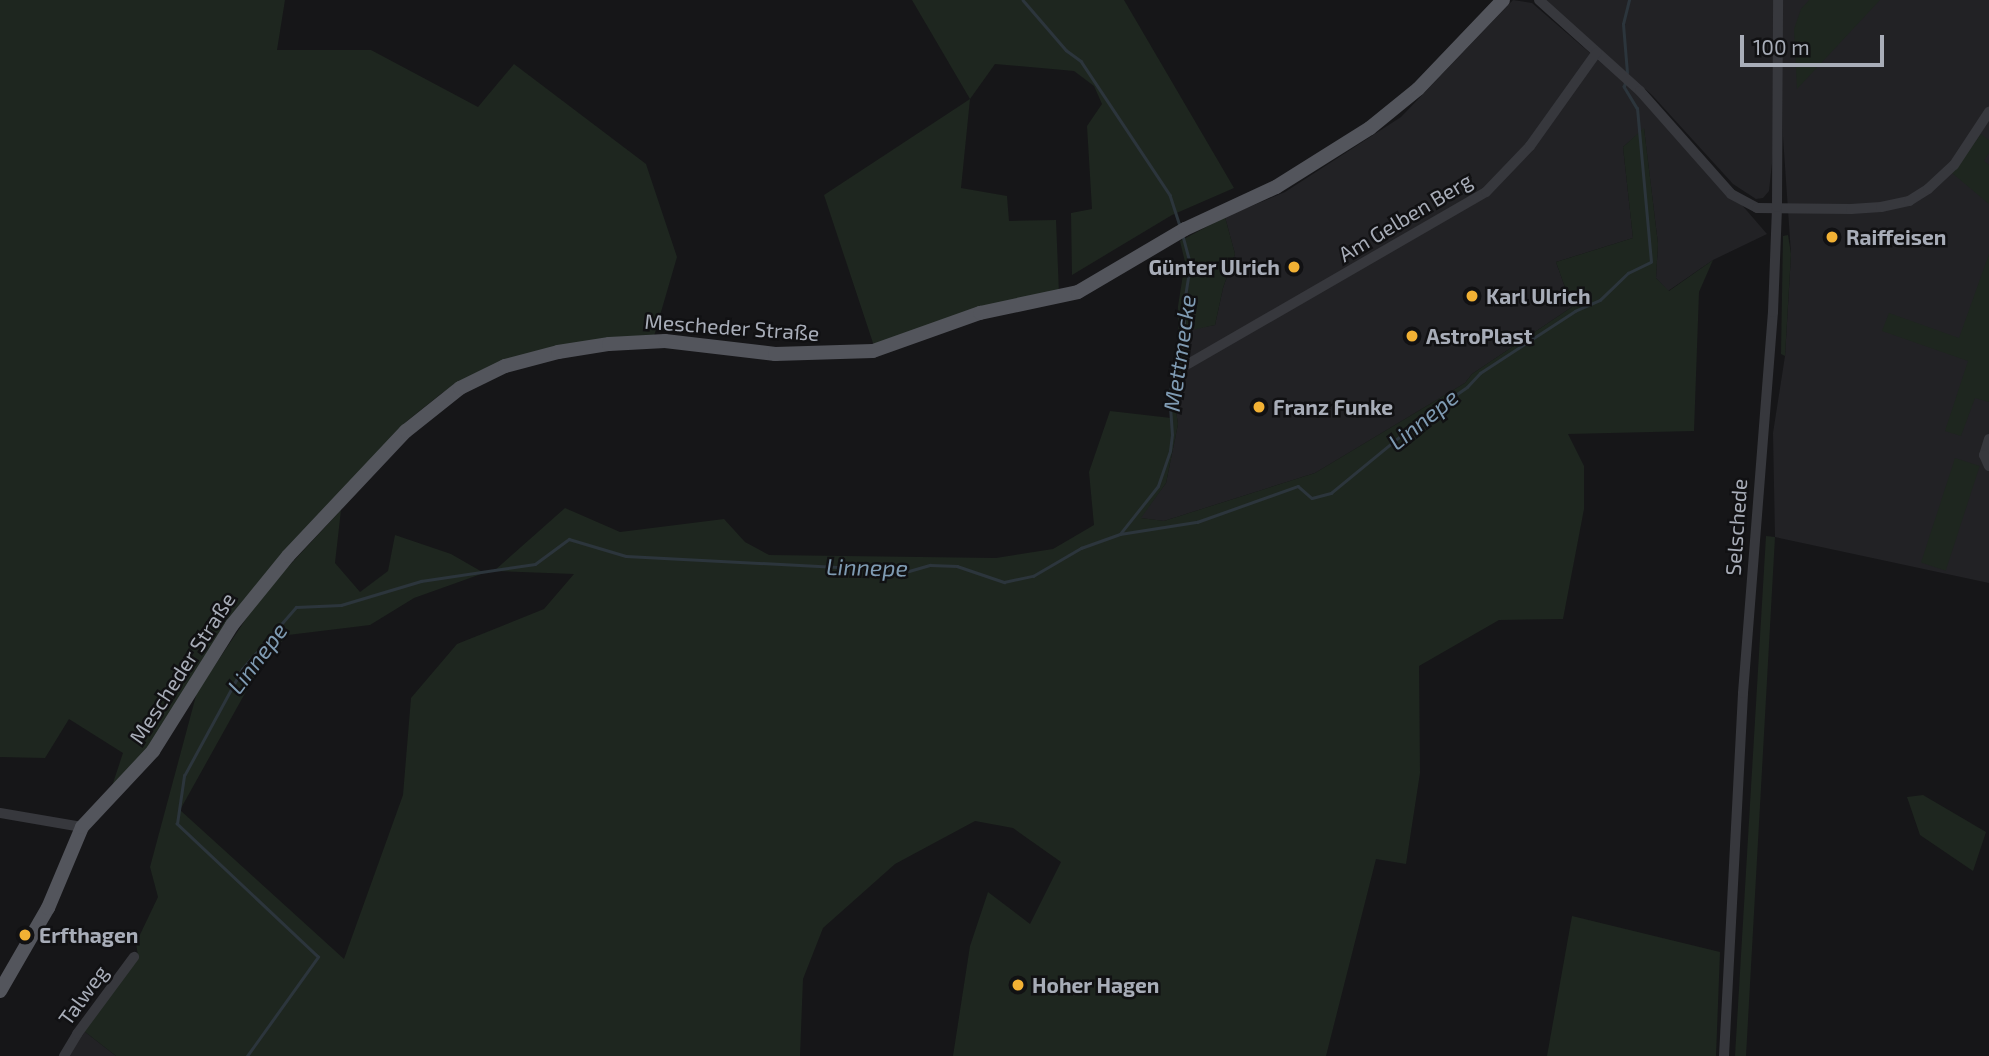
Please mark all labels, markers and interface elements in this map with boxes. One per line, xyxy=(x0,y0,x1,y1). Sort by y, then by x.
scale bar xyxy=(1744,21,1888,65)
text: 100 m xyxy=(1753,34,1810,59)
street label: Am Gelben Berg xyxy=(1334,167,1476,267)
place label: Raiffeisen xyxy=(1846,224,1946,250)
marker: Raiffeisen xyxy=(1824,229,1840,245)
place label: Günter Ulrich xyxy=(1148,254,1280,280)
marker: Günter Ulrich xyxy=(1286,259,1302,275)
place label: Karl Ulrich xyxy=(1486,283,1591,309)
marker: Karl Ulrich xyxy=(1464,288,1480,304)
water label: Mettmecke xyxy=(1157,293,1201,413)
street label: Mescheder Straße xyxy=(644,308,820,346)
place label: AstroPlast xyxy=(1426,323,1532,349)
marker: AstroPlast xyxy=(1404,328,1420,344)
water label: Linnepe xyxy=(1382,383,1464,455)
place label: Franz Funke xyxy=(1273,394,1393,420)
marker: Franz Funke xyxy=(1251,399,1267,415)
street label: Selschede xyxy=(1720,478,1752,576)
water label: Linnepe xyxy=(826,552,908,582)
street label: Mescheder Straße xyxy=(124,588,240,748)
water label: Linnepe xyxy=(221,617,293,699)
place label: Erfthagen xyxy=(39,922,138,948)
marker: Erfthagen xyxy=(17,927,33,943)
street label: Talweg xyxy=(53,960,113,1030)
place label: Hoher Hagen xyxy=(1032,972,1160,998)
marker: Hoher Hagen xyxy=(1010,977,1026,993)

